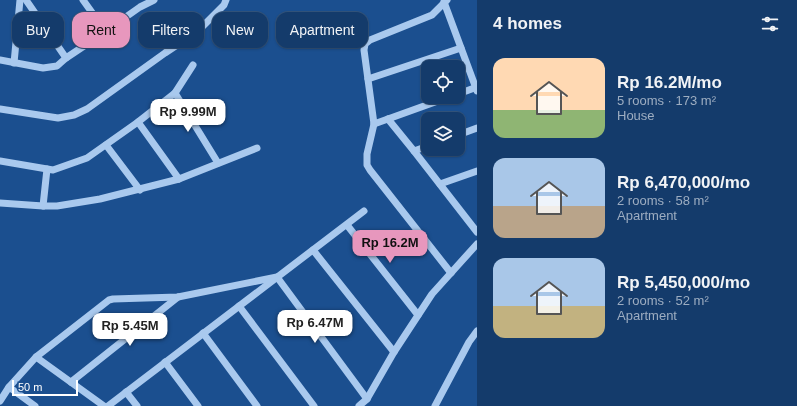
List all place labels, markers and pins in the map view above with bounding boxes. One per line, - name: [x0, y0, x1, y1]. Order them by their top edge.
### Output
- pin: Rp 9.99M: [147, 99, 229, 133]
- pin: Rp 16.2M: [349, 230, 431, 264]
- pin: Rp 6.47M: [274, 310, 356, 344]
- pin: Rp 5.45M: [89, 313, 171, 347]

